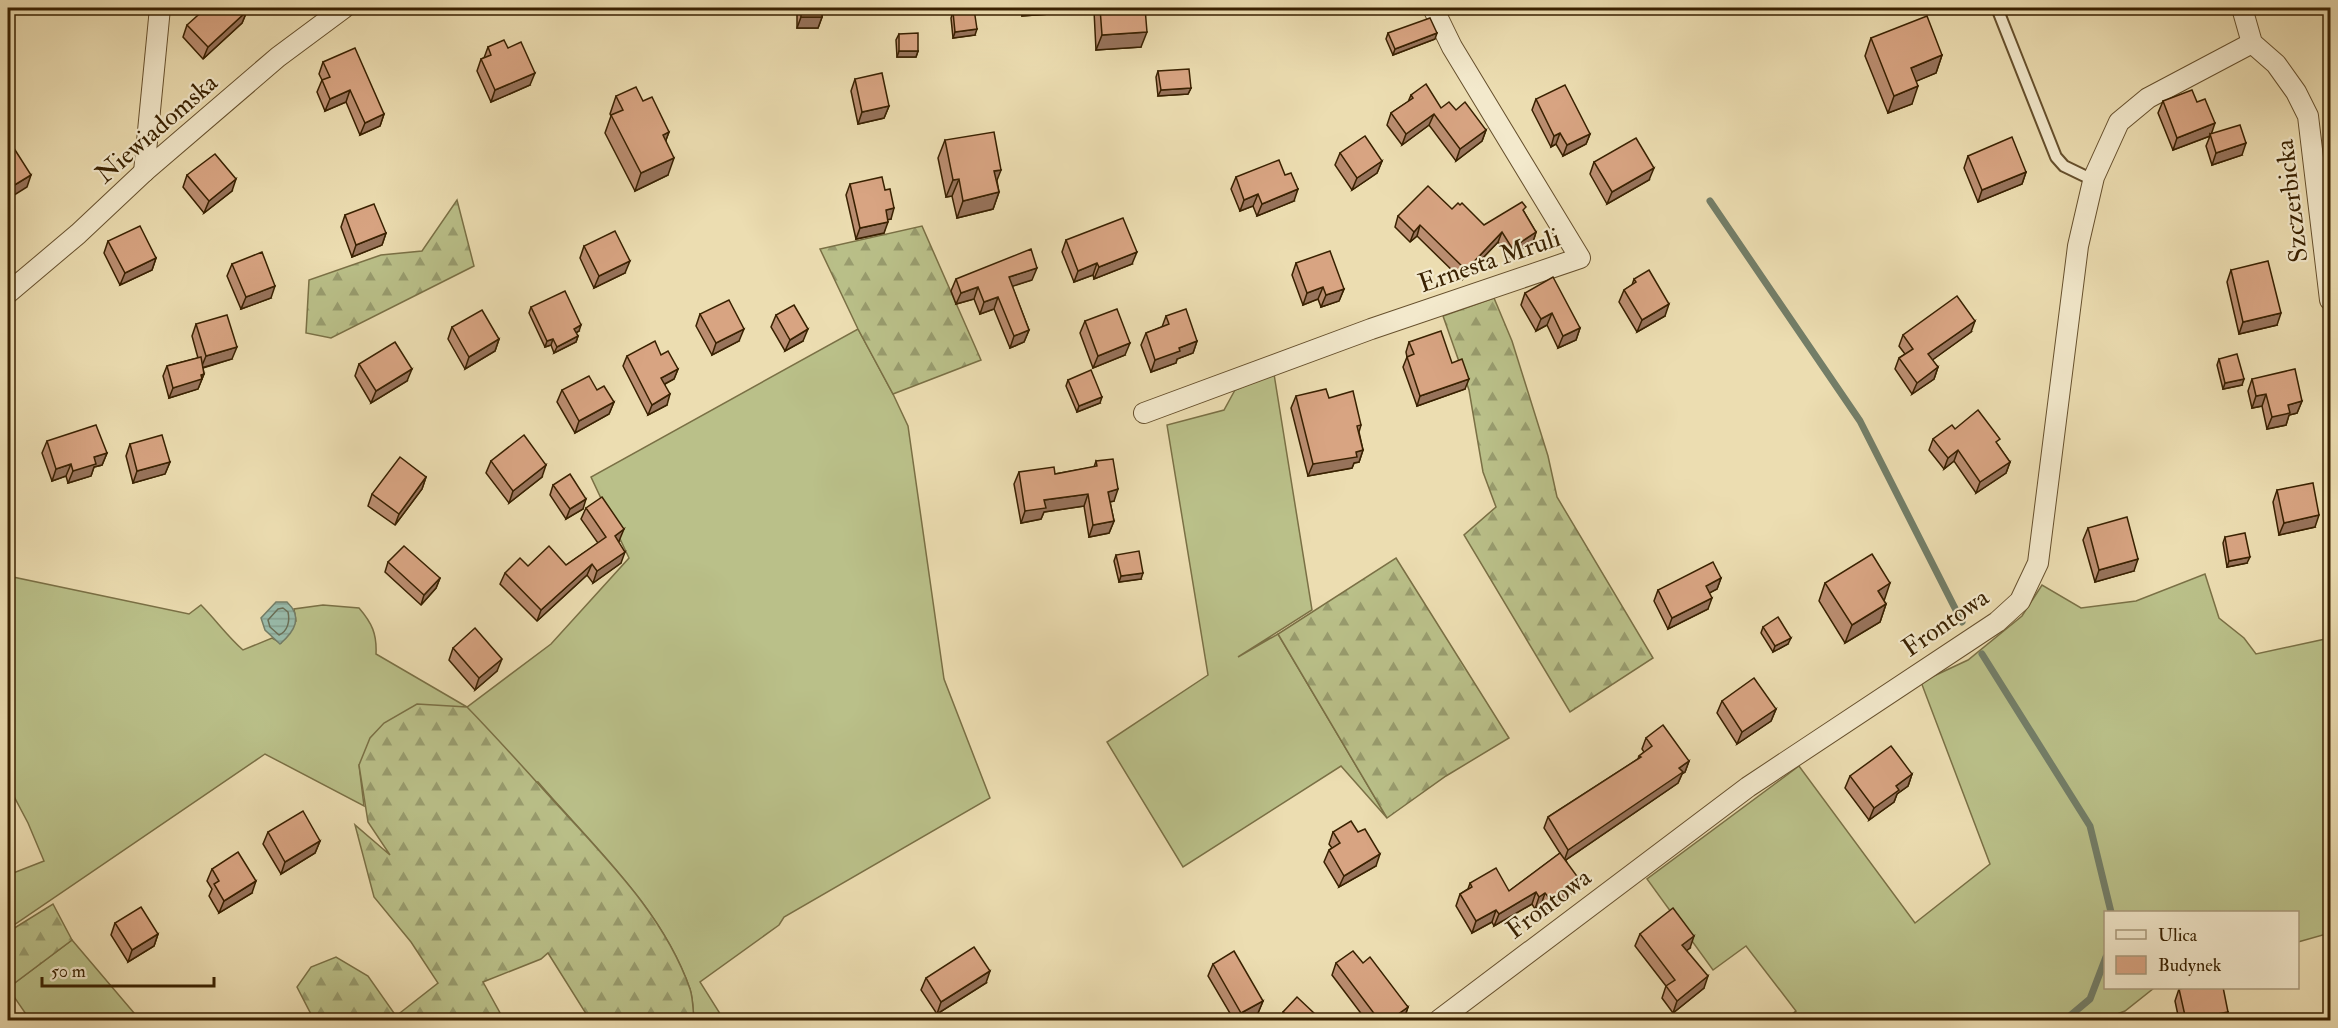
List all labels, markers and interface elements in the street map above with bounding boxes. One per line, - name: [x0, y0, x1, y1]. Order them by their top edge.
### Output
- street label: Niewiadomska: [89, 67, 225, 191]
- street label: Szczerbicka: [2269, 137, 2315, 264]
- street label: Ernesta Mruli: [1414, 222, 1565, 300]
- street label: Frontowa: [1896, 581, 1995, 664]
- street label: Frontowa: [1500, 861, 1598, 946]
- legend: [2104, 911, 2299, 989]
- text: Ulica: [2158, 924, 2198, 947]
- scale bar: [42, 950, 214, 988]
- text: Budynek: [2158, 954, 2222, 977]
- text: 50 m: [51, 960, 86, 983]

